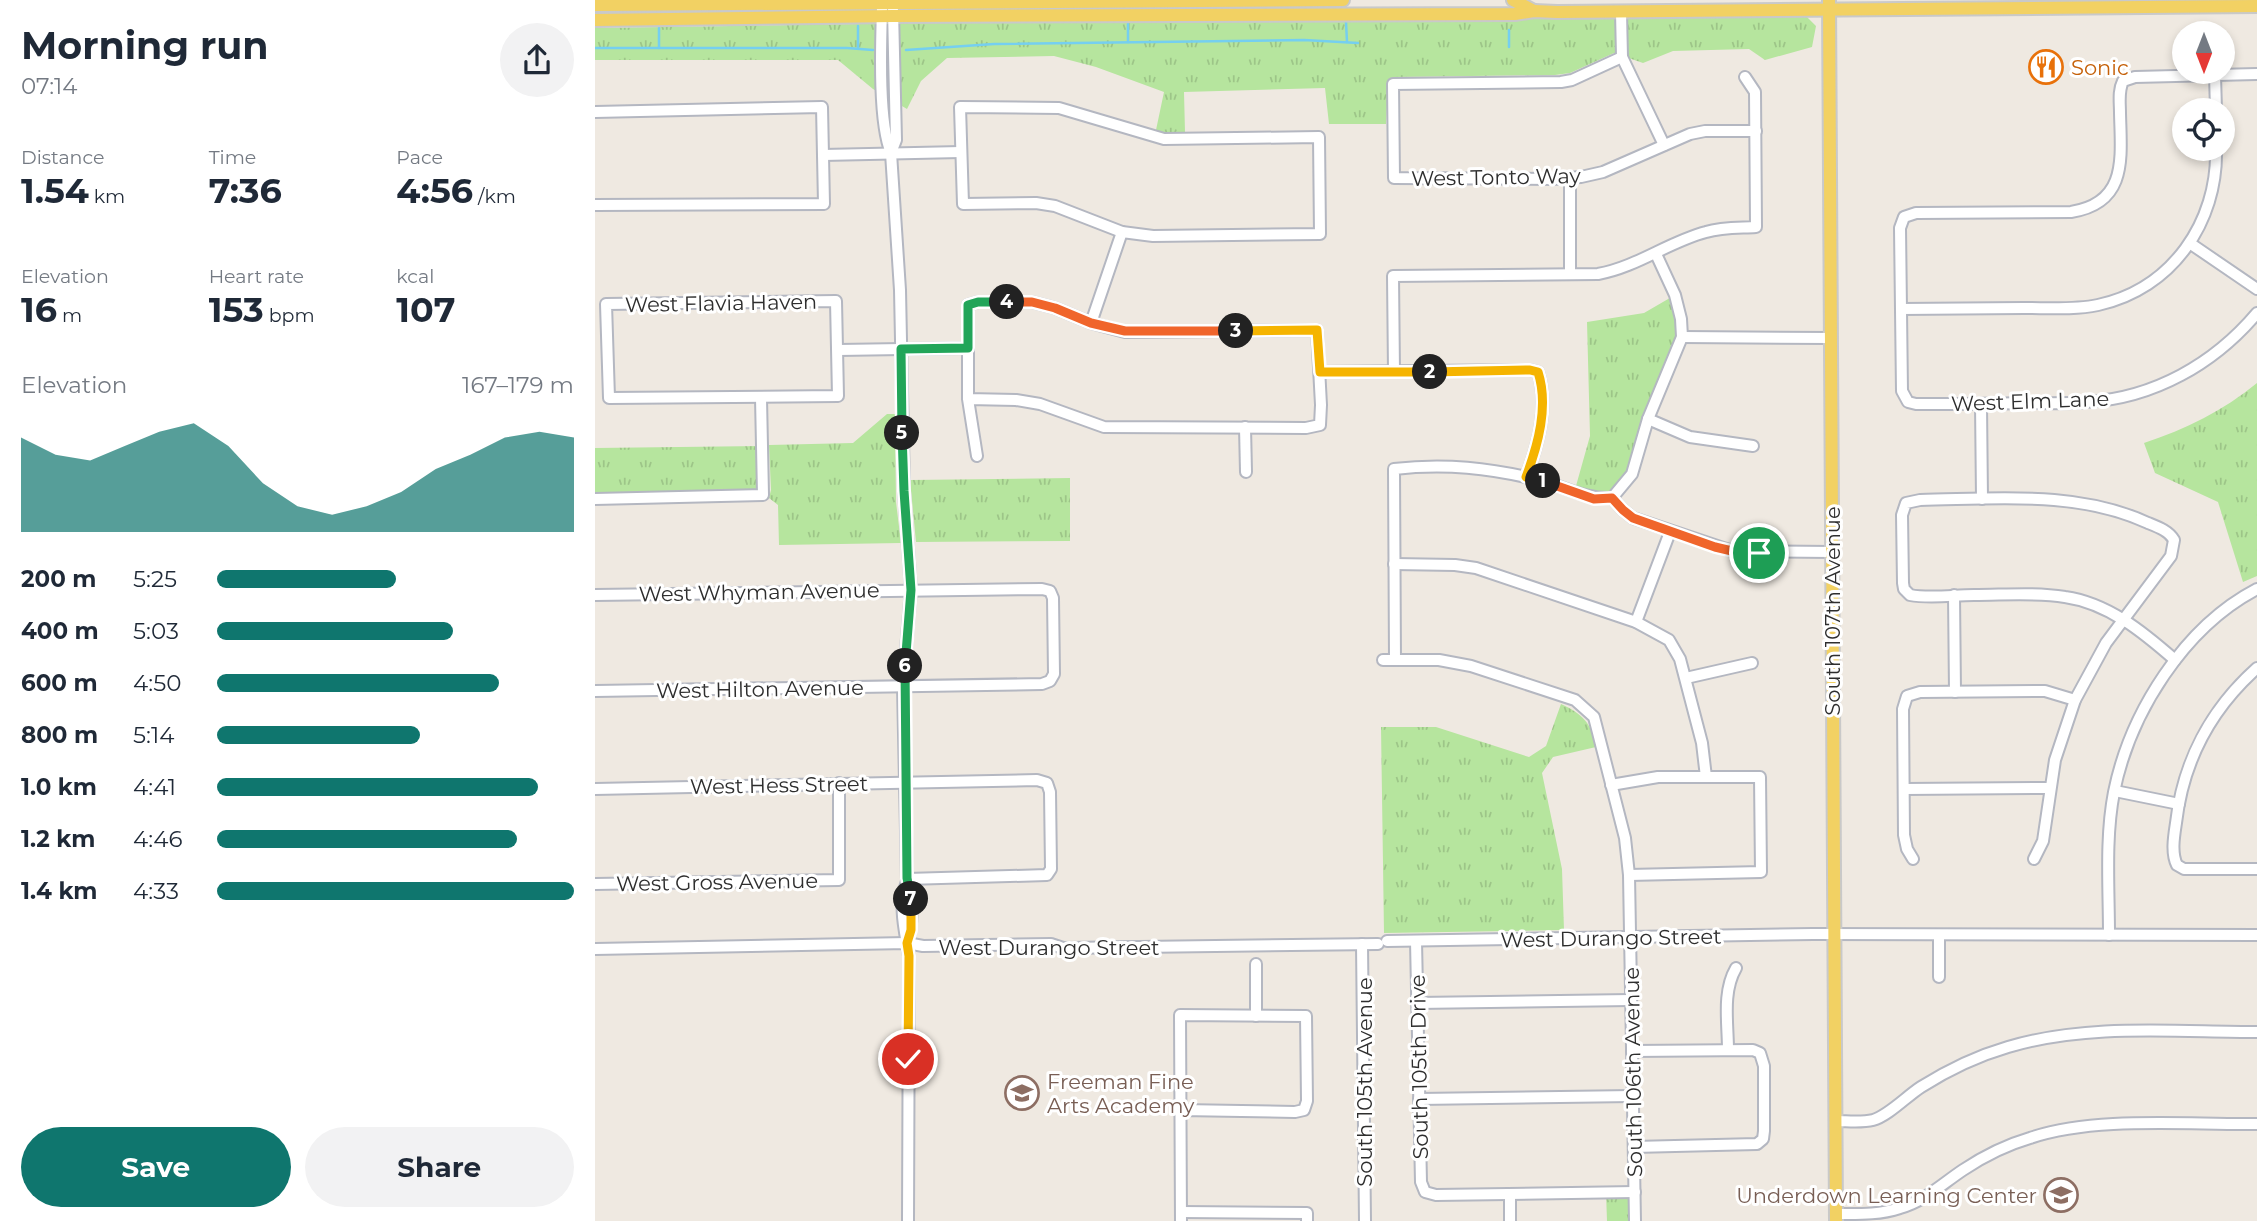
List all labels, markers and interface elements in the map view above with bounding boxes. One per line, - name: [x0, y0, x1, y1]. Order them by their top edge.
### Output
- north arrow: [2172, 21, 2235, 84]
- map controls: [2172, 21, 2235, 161]
- text: Morning run: [21, 22, 269, 69]
- button: share: [500, 23, 574, 97]
- restaurant icon: Sonic: [2027, 48, 2065, 86]
- place label: Sonic: [2071, 55, 2129, 80]
- text: 07:14: [21, 72, 78, 100]
- button: locate: [2172, 98, 2235, 161]
- text: Distance: [21, 146, 104, 169]
- text: Time: [209, 146, 256, 169]
- text: Pace: [396, 146, 443, 169]
- street label: West Tonto Way: [1411, 163, 1582, 191]
- text: 1.54: [21, 169, 89, 212]
- text: 7:36: [209, 169, 282, 212]
- text: 4:56: [396, 169, 473, 212]
- text: km: [89, 185, 125, 208]
- text: /km: [473, 185, 516, 208]
- text: Elevation: [21, 265, 109, 288]
- text: Heart rate: [209, 265, 304, 288]
- text: kcal: [396, 265, 434, 288]
- pin: 4: [989, 284, 1025, 320]
- text: 16: [21, 288, 57, 331]
- text: 153: [209, 288, 264, 331]
- text: 107: [396, 288, 455, 331]
- street label: West Flavia Haven: [625, 289, 817, 317]
- text: 4: [1000, 290, 1013, 313]
- text: m: [57, 304, 82, 327]
- text: bpm: [264, 304, 315, 327]
- pin: 3: [1219, 314, 1253, 348]
- text: 3: [1230, 319, 1241, 342]
- pin: 2: [1413, 354, 1447, 390]
- text: 2: [1424, 360, 1435, 383]
- text: Elevation: [21, 371, 127, 399]
- text: 167–179 m: [462, 371, 574, 399]
- street label: West Elm Lane: [1950, 386, 2110, 416]
- pin: 5: [885, 416, 919, 450]
- text: 5: [896, 421, 907, 444]
- pin: 1: [1525, 463, 1560, 498]
- text: 1: [1539, 469, 1546, 492]
- street label: South 107th Avenue: [1820, 506, 1845, 716]
- pin: [1729, 523, 1789, 583]
- icon: arrive: [1740, 534, 1778, 572]
- text: 200 m: [21, 565, 96, 593]
- text: 5:25: [133, 565, 177, 593]
- street label: West Whyman Avenue: [638, 577, 880, 607]
- text: 400 m: [21, 617, 99, 645]
- text: 5:03: [133, 617, 179, 645]
- pin: 6: [887, 648, 923, 684]
- text: 6: [898, 654, 911, 677]
- text: 600 m: [21, 669, 98, 697]
- text: 4:50: [133, 669, 181, 697]
- street label: West Hilton Avenue: [656, 675, 864, 703]
- text: 800 m: [21, 721, 98, 749]
- text: 5:14: [133, 721, 174, 749]
- street label: West Hess Street: [690, 771, 868, 799]
- text: 1.0 km: [21, 773, 97, 801]
- text: 4:41: [133, 773, 176, 801]
- text: 1.2 km: [21, 825, 95, 853]
- text: 4:46: [133, 825, 182, 853]
- street label: West Gross Avenue: [616, 868, 818, 896]
- text: 1.4 km: [21, 877, 98, 905]
- text: 4:33: [133, 877, 179, 905]
- pin: 7: [893, 881, 929, 916]
- text: 7: [905, 887, 916, 910]
- street label: West Durango Street: [1500, 924, 1722, 952]
- street label: West Durango Street: [938, 935, 1160, 960]
- street label: South 106th Avenue: [1619, 967, 1647, 1177]
- street label: South 105th Drive: [1405, 974, 1433, 1160]
- street label: South 105th Avenue: [1352, 977, 1377, 1187]
- pin: [878, 1029, 938, 1089]
- icon: check: [889, 1040, 927, 1078]
- place label: Freeman Fine Arts Academy: [1047, 1069, 1195, 1118]
- school or university icon: Freeman Fine Arts Academy: [1003, 1074, 1041, 1112]
- button: Save: [21, 1127, 291, 1207]
- button: Share: [305, 1127, 574, 1207]
- school or university icon: Underdown Learning Center: [2042, 1176, 2080, 1214]
- place label: Underdown Learning Center: [1736, 1183, 2037, 1208]

